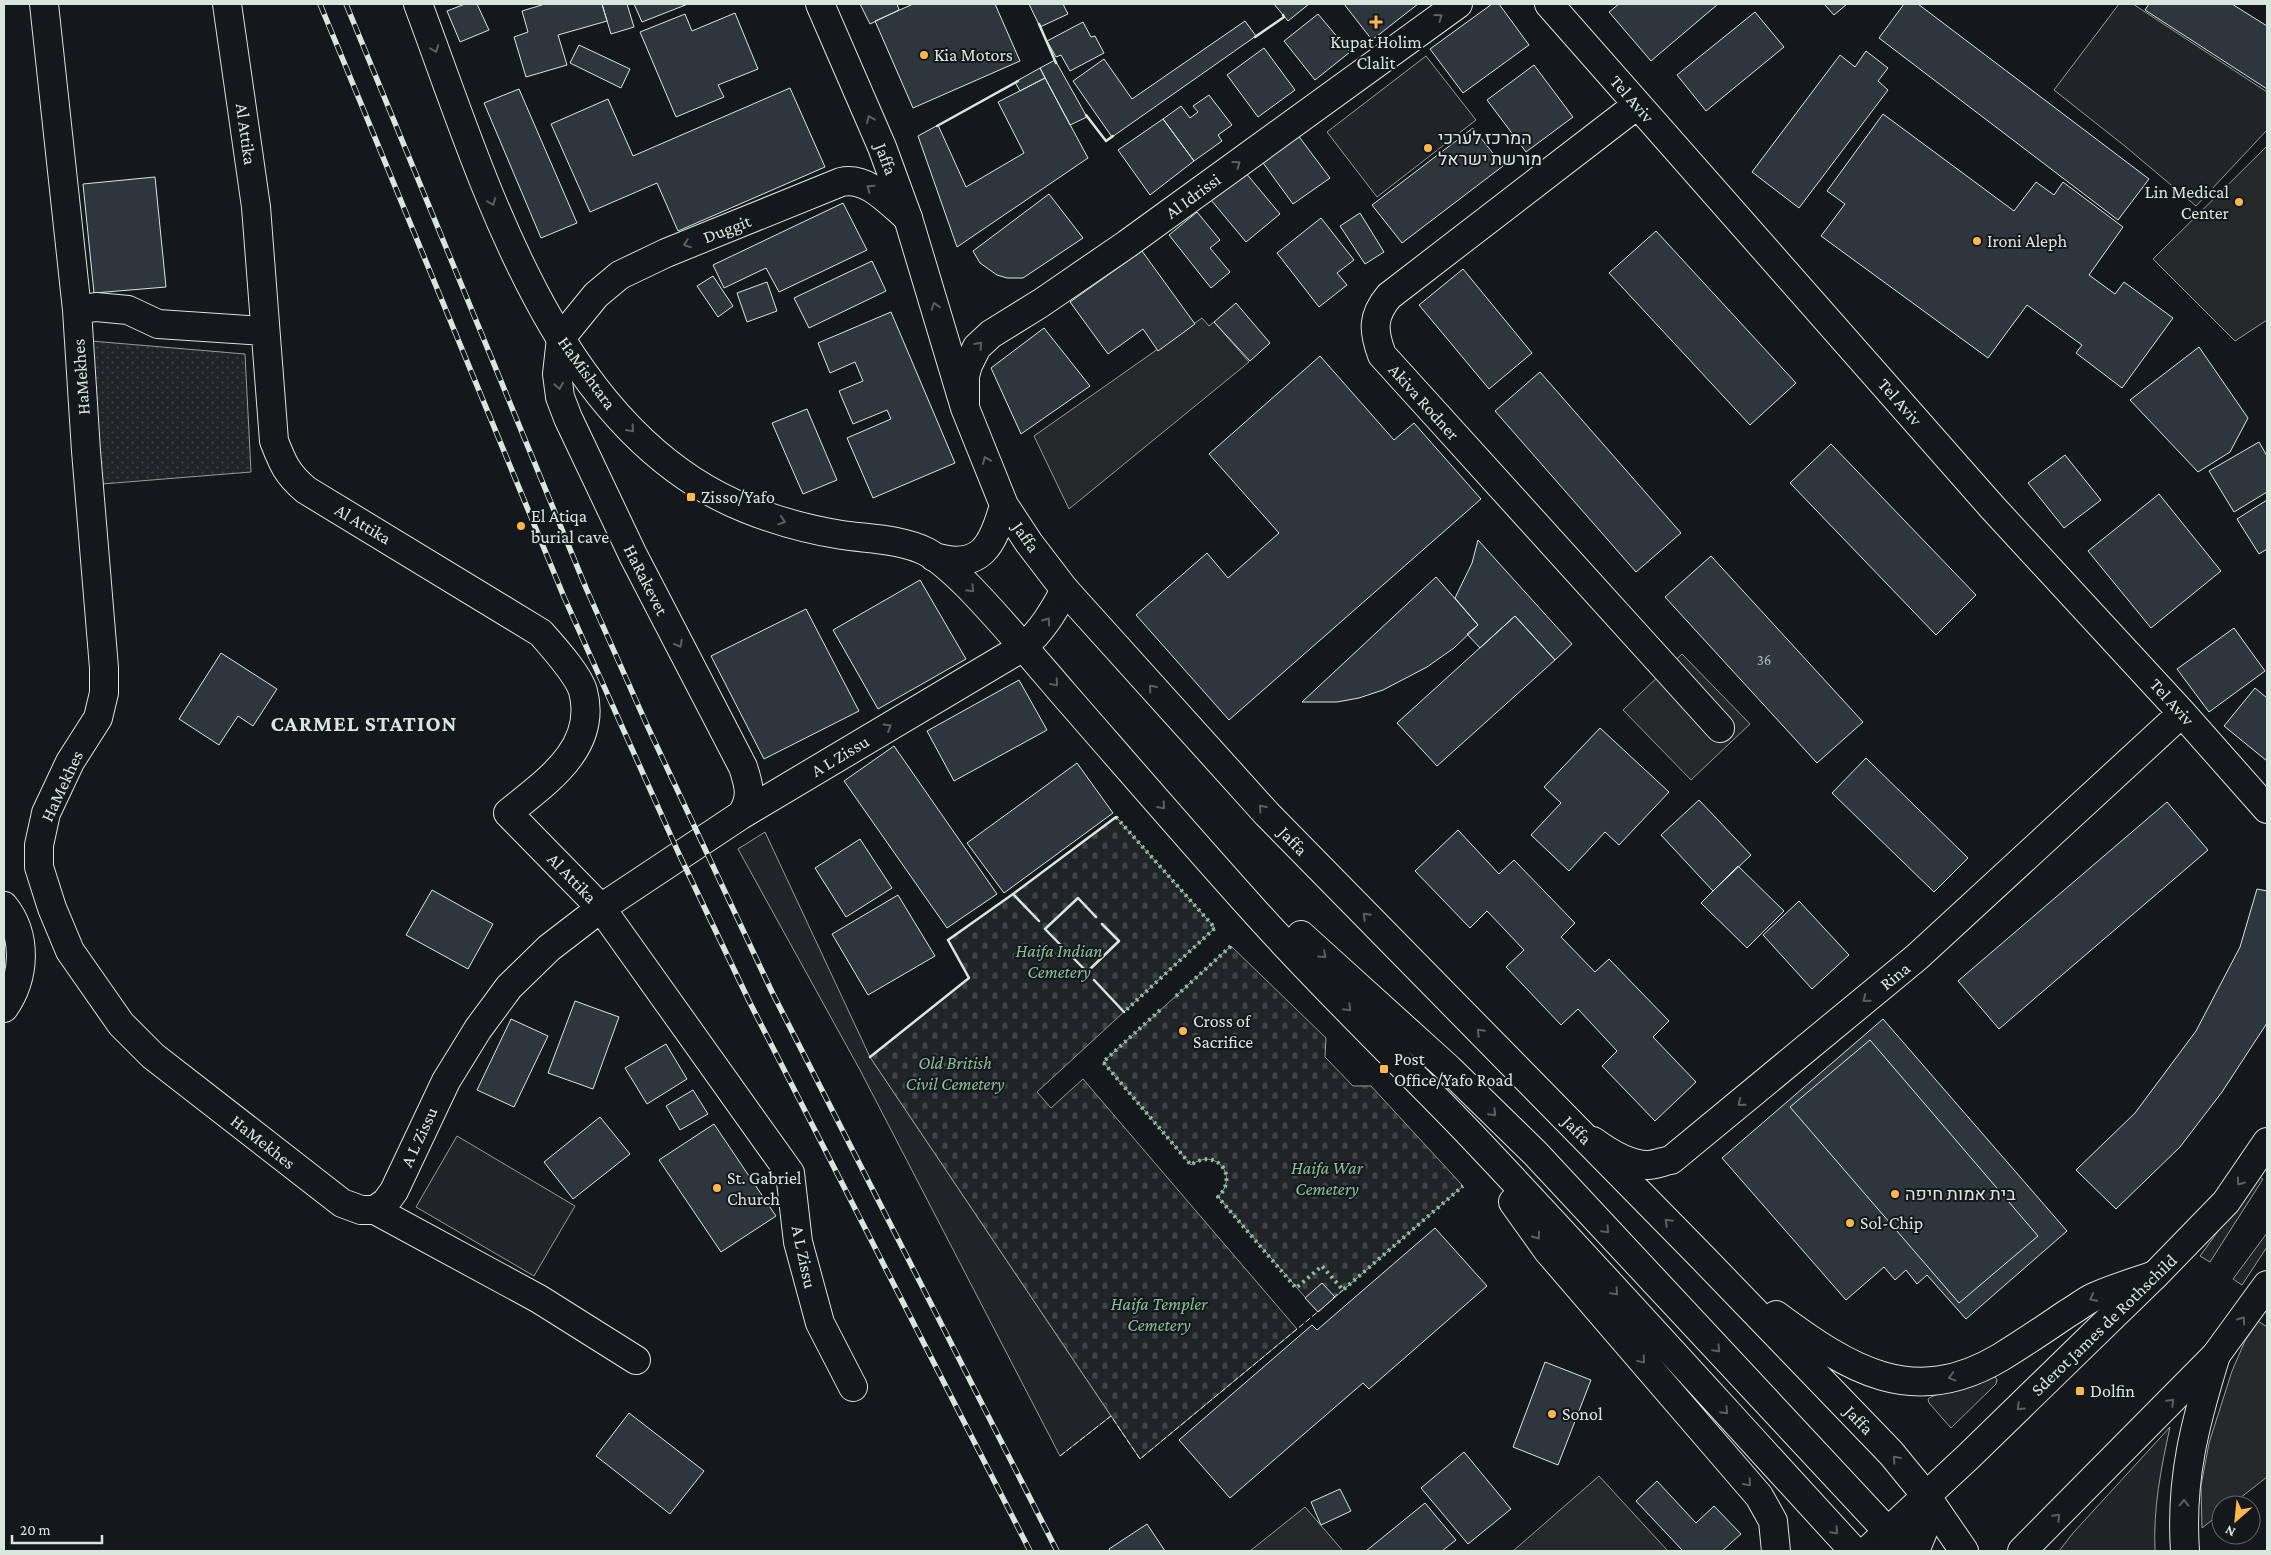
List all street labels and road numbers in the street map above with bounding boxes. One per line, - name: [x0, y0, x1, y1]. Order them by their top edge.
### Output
- street label: Tel Aviv: [1606, 71, 1658, 127]
- street label: Al Attika: [232, 102, 260, 166]
- street label: Jaffa: [870, 138, 901, 178]
- street label: Al Idrissi: [1162, 169, 1225, 223]
- street label: Duggit: [700, 210, 755, 247]
- street label: HaMishtara: [554, 333, 620, 413]
- street label: HaMekhes: [68, 338, 94, 416]
- street label: Akiva Rodner: [1385, 360, 1464, 445]
- street label: Tel Aviv: [1874, 374, 1926, 430]
- street label: Al Attika: [331, 499, 395, 549]
- street label: Jaffa: [1007, 516, 1044, 556]
- street label: HaRakevet: [620, 541, 673, 620]
- street label: Tel Aviv: [2146, 674, 2199, 730]
- street label: A L Zissu: [808, 731, 873, 781]
- street label: HaMekhes: [37, 747, 87, 825]
- street label: Jaffa: [1273, 821, 1312, 860]
- street label: Al Attika: [543, 849, 601, 907]
- street label: Rina: [1876, 958, 1914, 994]
- street label: A L Zissu: [396, 1103, 442, 1170]
- street label: Jaffa: [1557, 1110, 1596, 1149]
- street label: HaMekhes: [227, 1111, 299, 1173]
- street label: A L Zissu: [788, 1224, 820, 1291]
- street label: Sderot James de Rothschild: [2027, 1250, 2181, 1400]
- street label: Jaffa: [1839, 1400, 1878, 1439]

